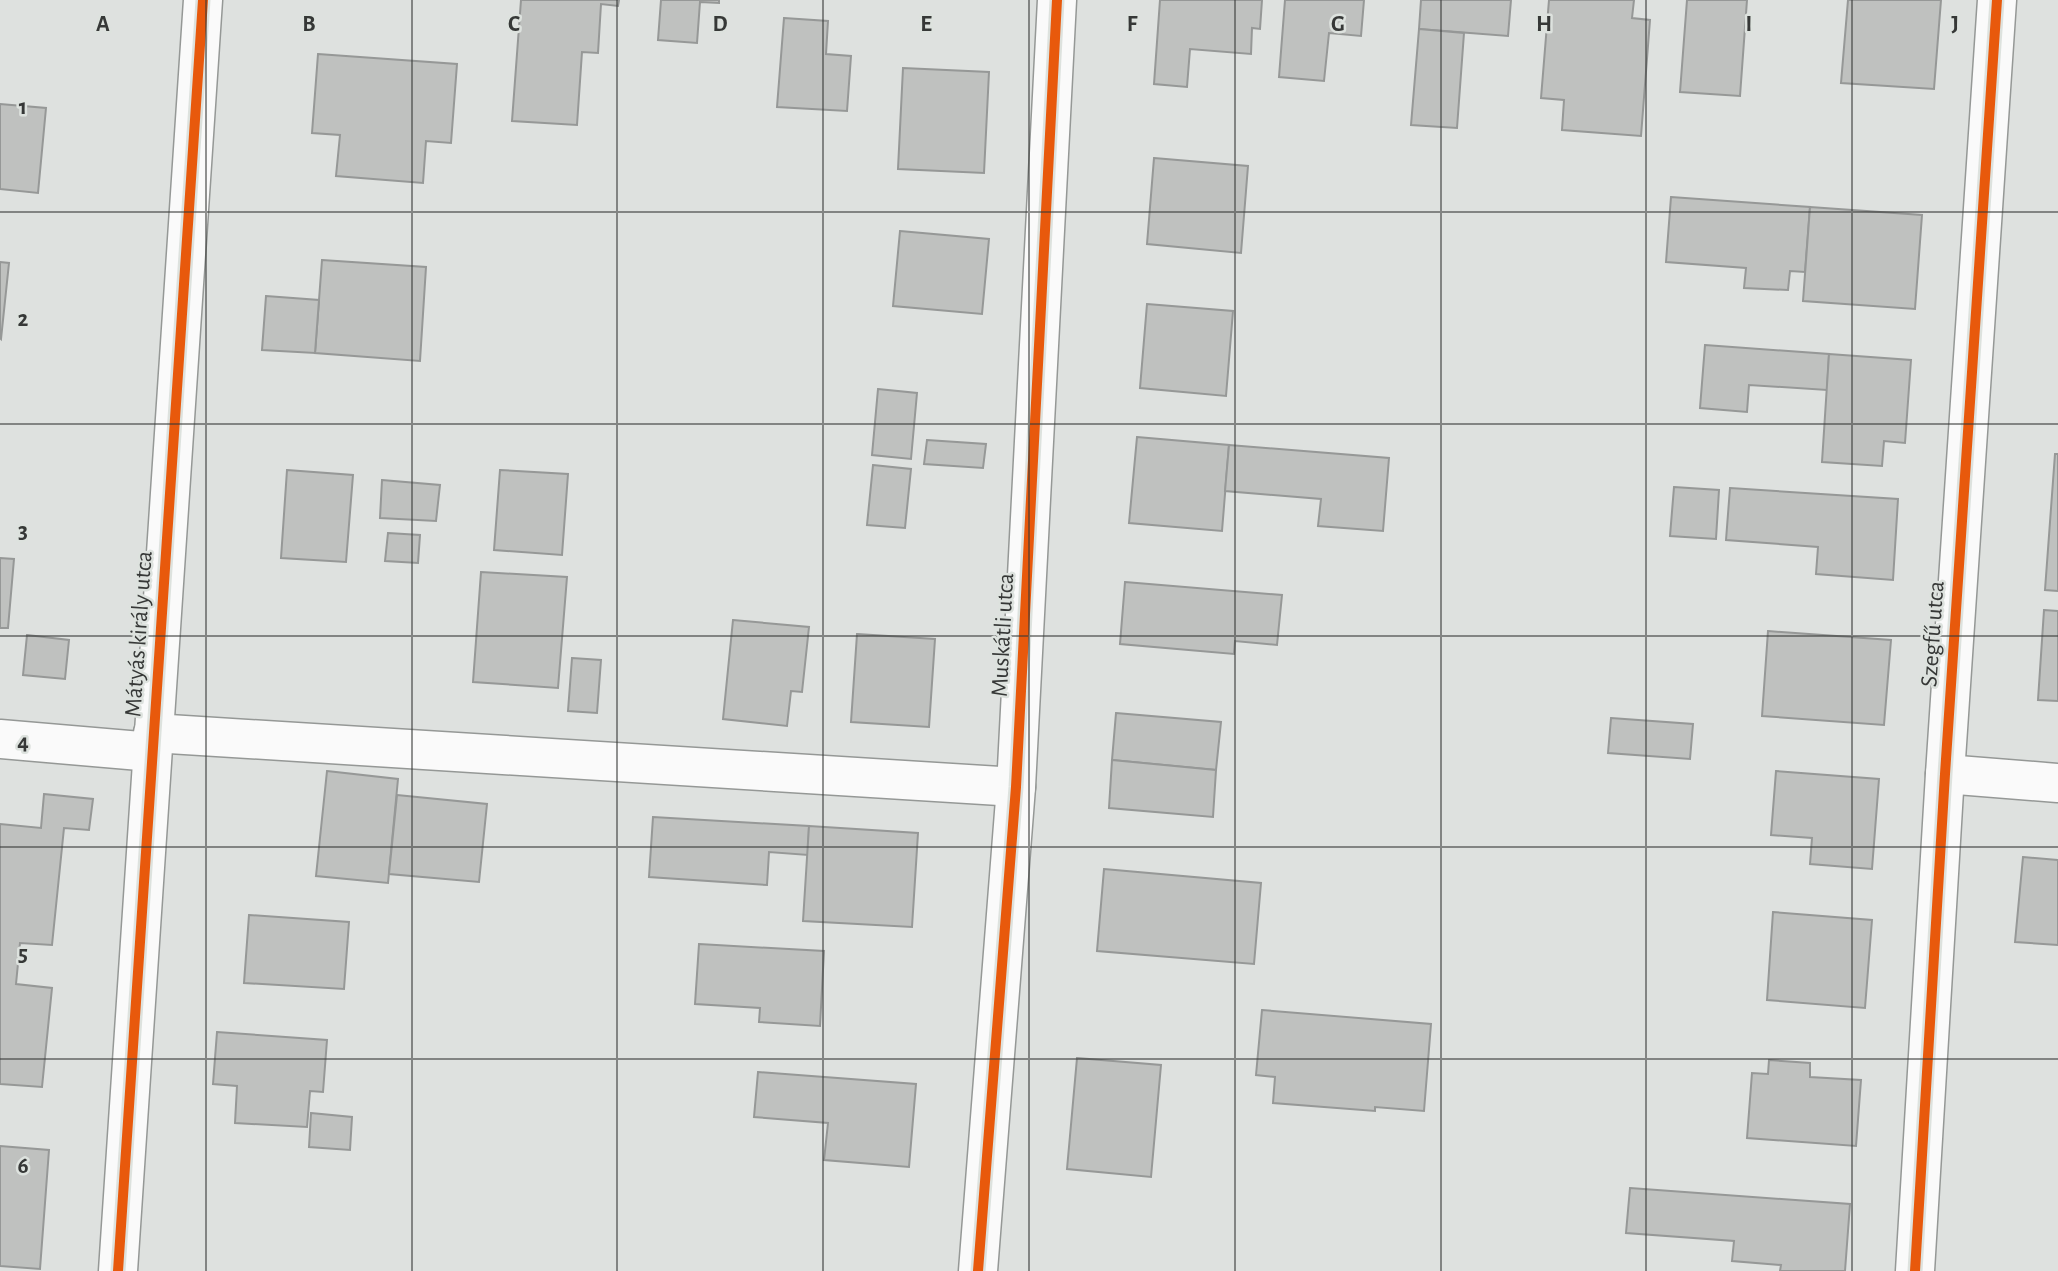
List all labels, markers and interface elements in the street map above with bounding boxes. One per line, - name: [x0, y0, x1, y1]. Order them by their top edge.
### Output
- text: A: [96, 13, 110, 36]
- text: B: [302, 13, 316, 36]
- text: C: [508, 13, 520, 36]
- text: D: [712, 13, 728, 36]
- text: E: [920, 13, 932, 36]
- text: F: [1127, 13, 1138, 36]
- text: G: [1331, 13, 1345, 36]
- text: H: [1536, 13, 1552, 36]
- text: I: [1746, 13, 1752, 36]
- text: J: [1951, 13, 1959, 36]
- text: 1: [19, 96, 27, 119]
- text: 2: [18, 308, 29, 331]
- text: 3: [18, 520, 28, 543]
- street label: Mátyás király utca: [121, 550, 157, 718]
- street label: Muskátli utca: [988, 572, 1018, 698]
- street label: Szegfű utca: [1917, 580, 1949, 688]
- text: 4: [17, 731, 29, 754]
- text: 5: [18, 943, 28, 966]
- text: 6: [17, 1155, 29, 1178]

